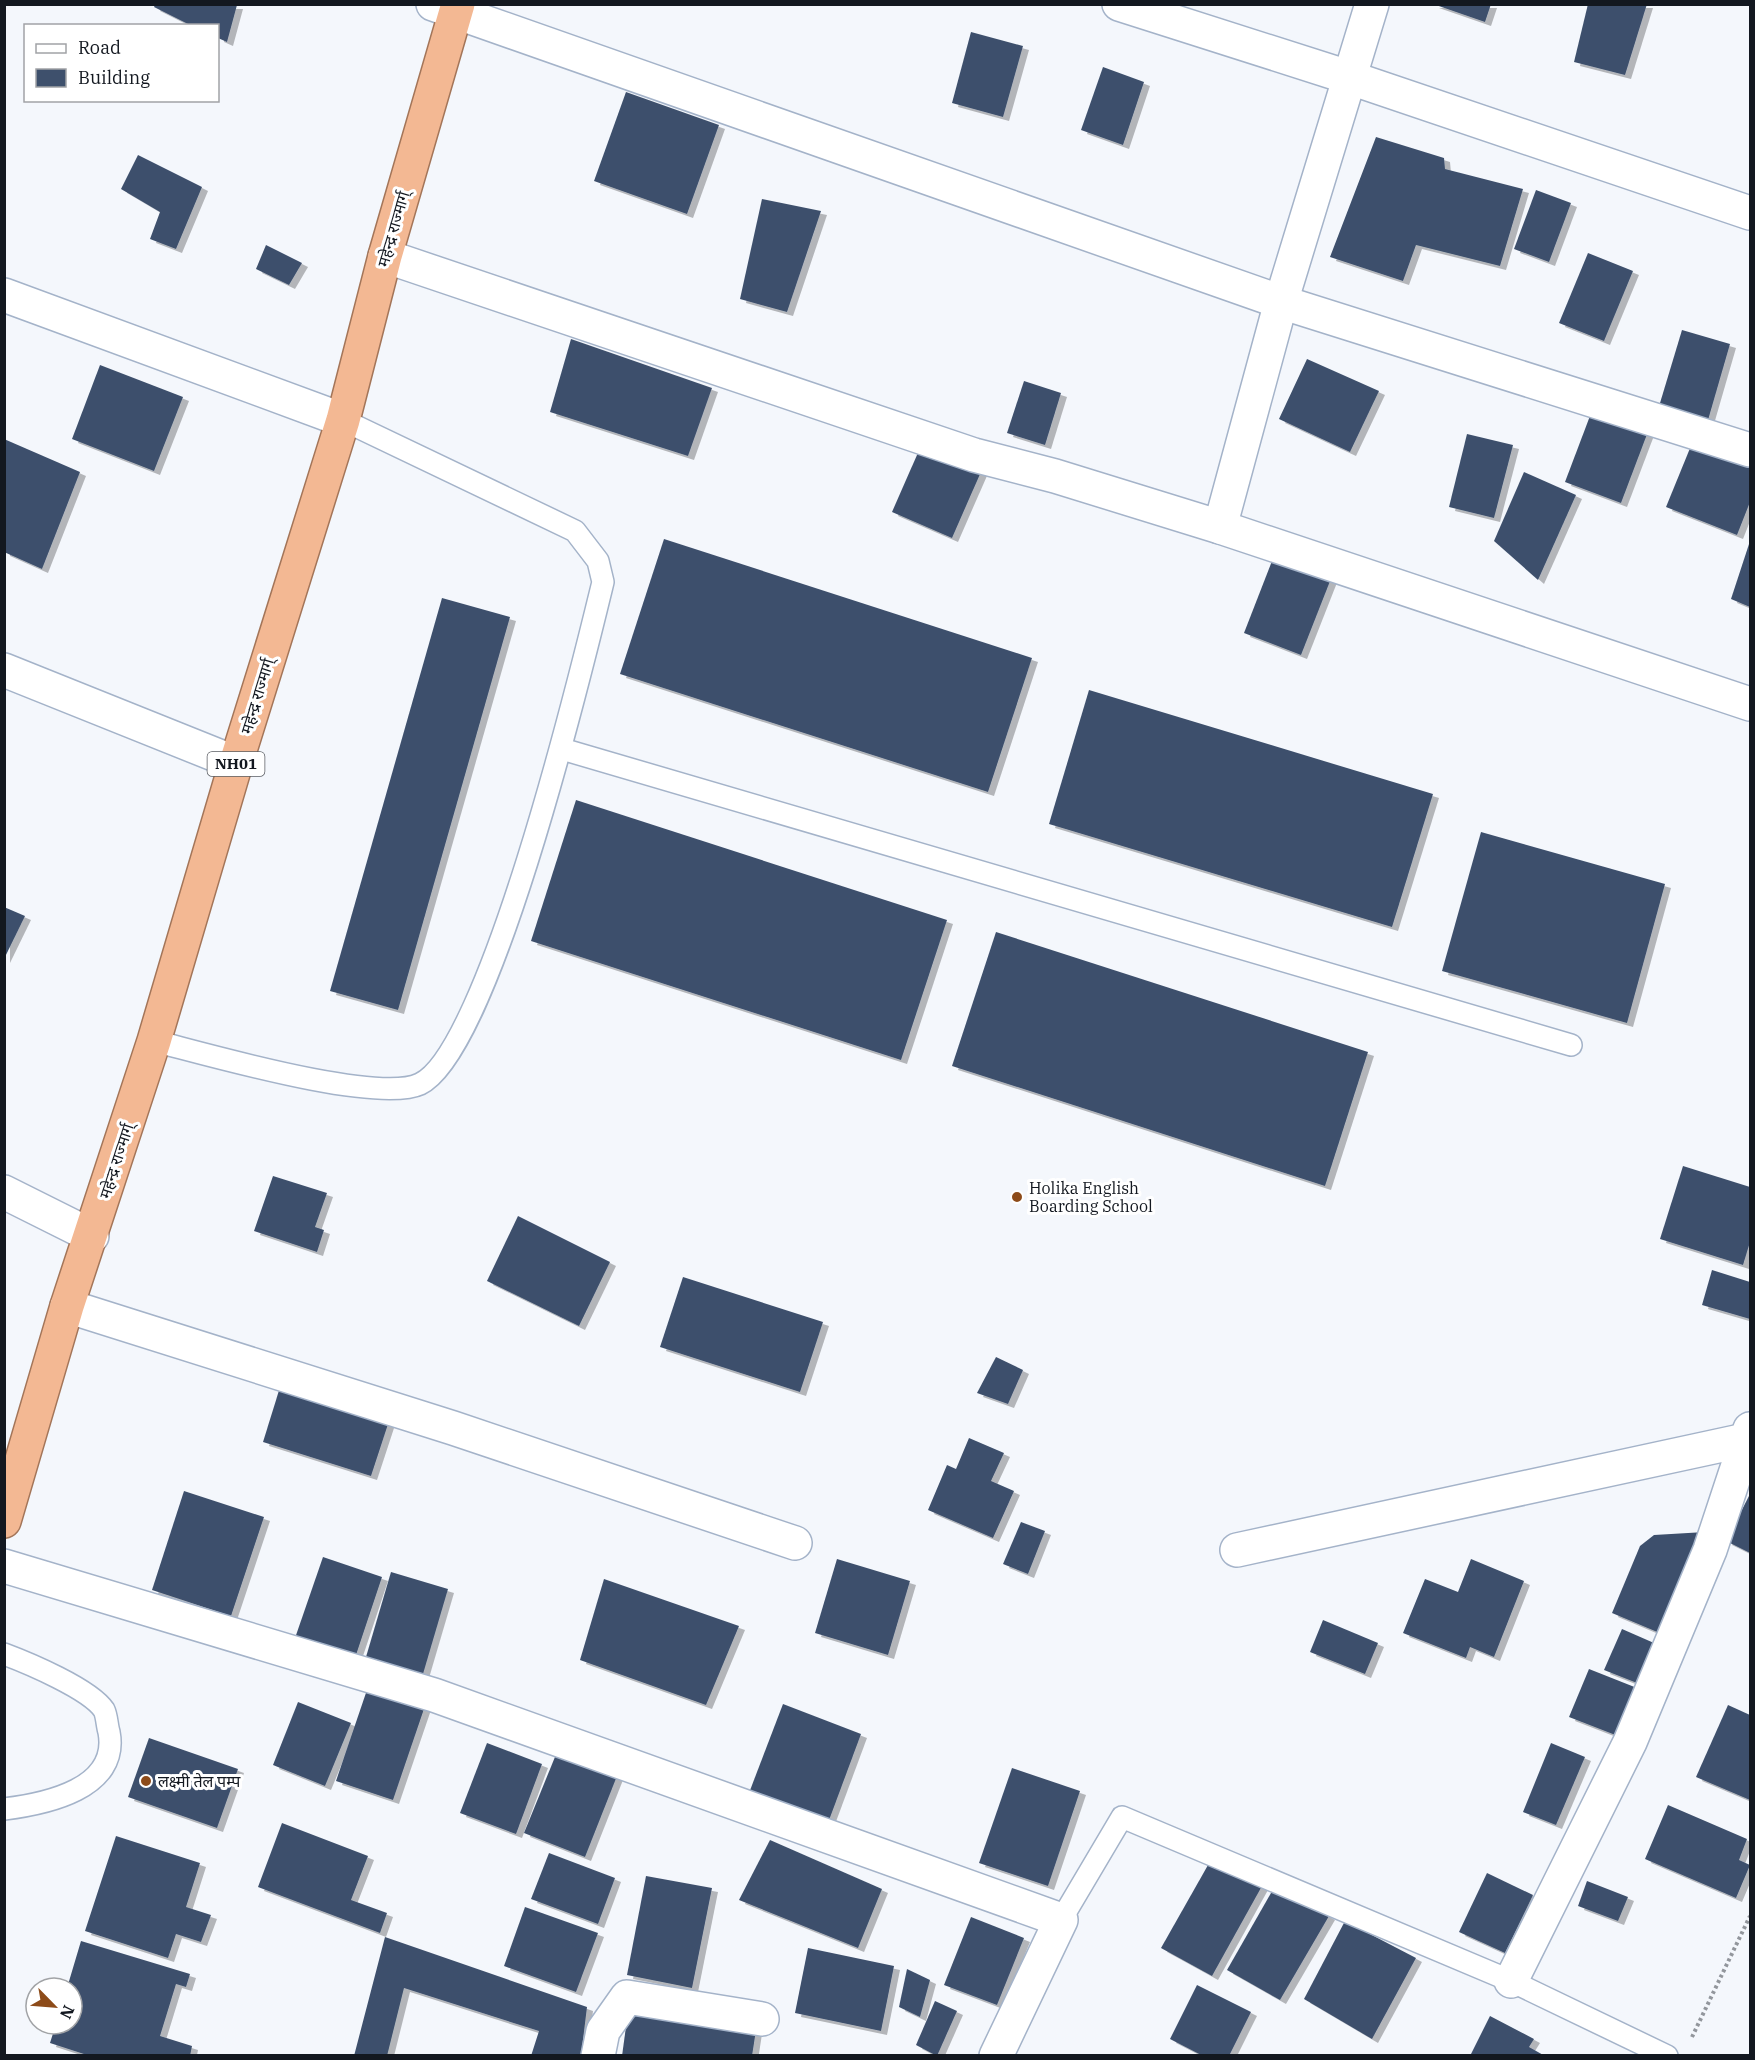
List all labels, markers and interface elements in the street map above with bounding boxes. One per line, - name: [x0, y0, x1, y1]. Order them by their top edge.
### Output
- legend: [24, 24, 219, 102]
- text: Road: [78, 36, 121, 59]
- text: Building: [78, 66, 150, 89]
- street label: महेन्द्र राज्मार्ग्: [373, 186, 415, 269]
- street label: महेन्द्र राज्मार्ग्: [236, 653, 280, 736]
- road number: NH01: [208, 752, 264, 776]
- street label: महेन्द्र राज्मार्ग्: [94, 1118, 139, 1201]
- place label: Holika English Boarding School: [1029, 1178, 1153, 1216]
- marker: Holika English Boarding School: [1010, 1190, 1024, 1204]
- place label: लक्ष्मी तेल पम्प: [158, 1771, 241, 1791]
- marker: लक्ष्मी तेल पम्प: [139, 1774, 153, 1788]
- north arrow: [24, 1976, 84, 2036]
- text: N: [56, 2002, 79, 2022]

